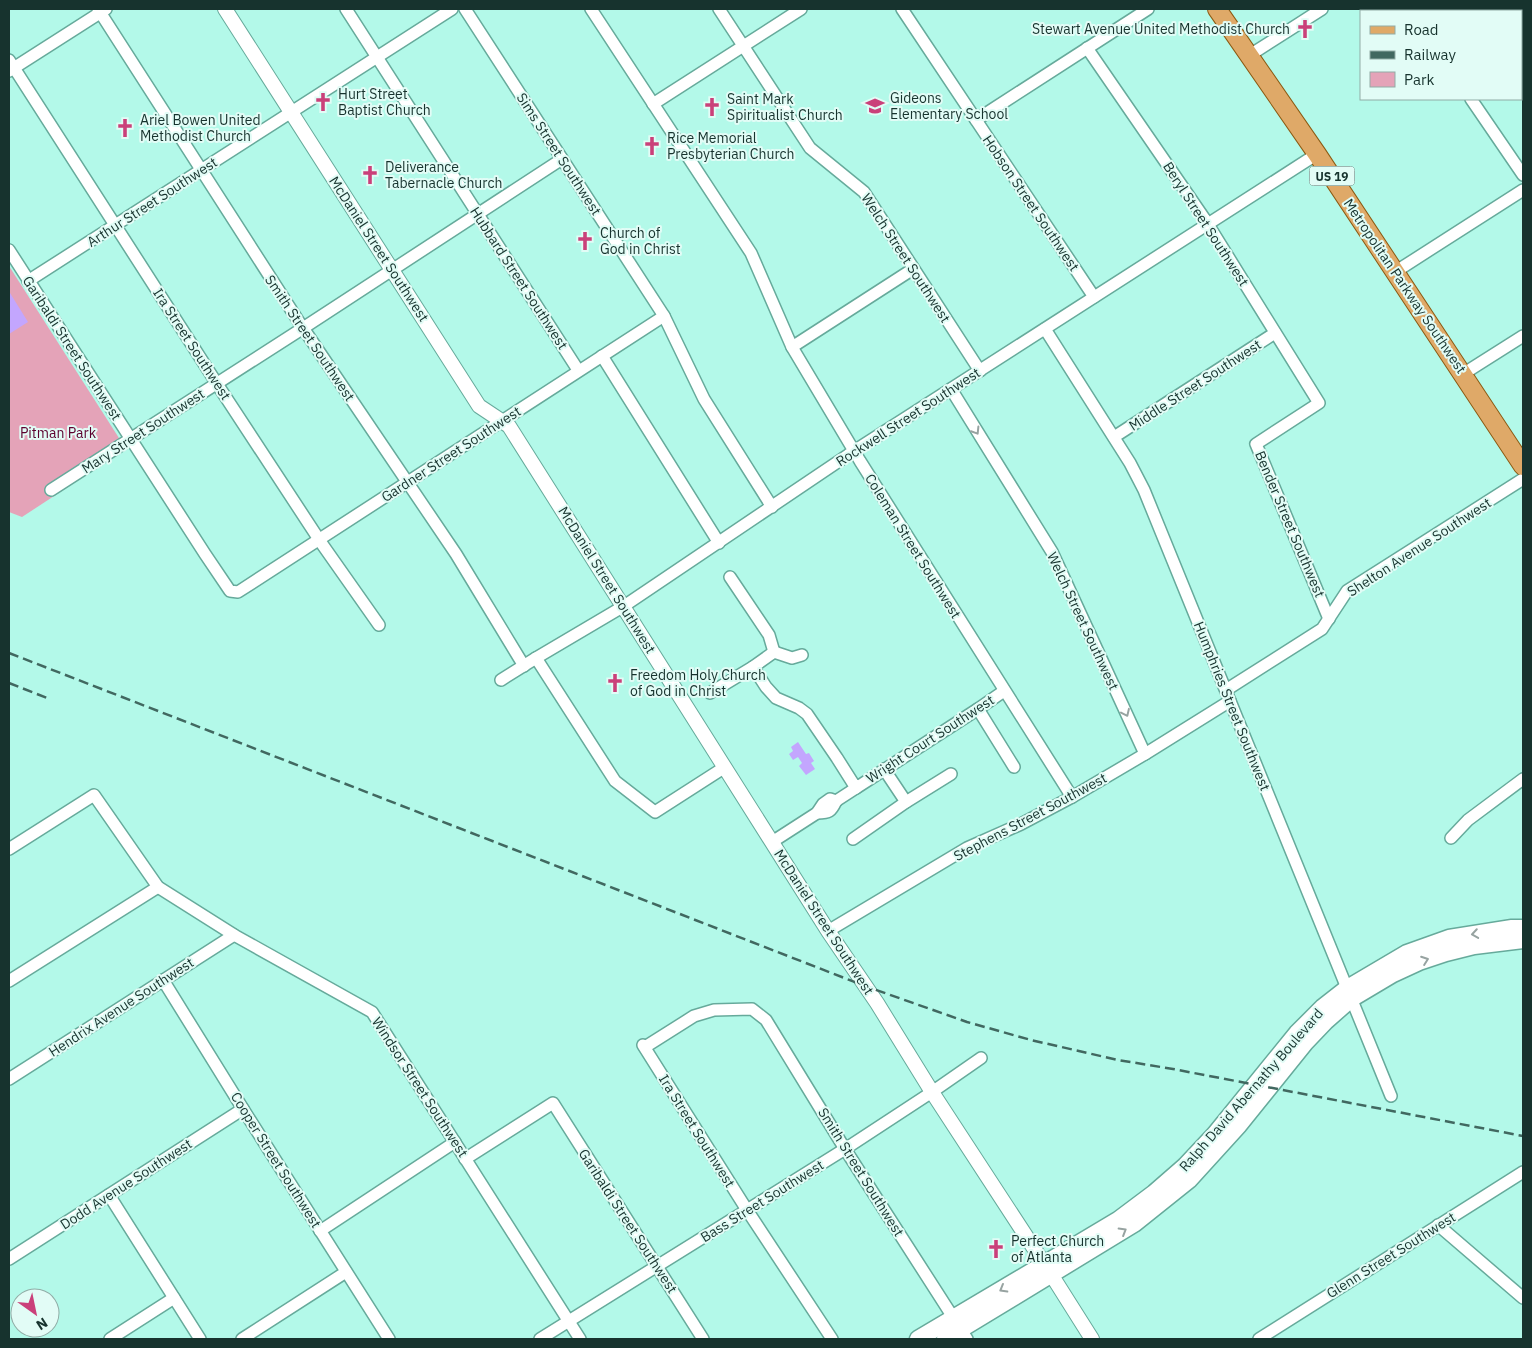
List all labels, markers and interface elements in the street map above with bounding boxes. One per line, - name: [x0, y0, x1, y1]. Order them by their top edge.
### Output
- legend: [1360, 10, 1522, 100]
- church icon: Stewart Avenue United Methodist Church: [1294, 18, 1316, 40]
- place label: Stewart Avenue United Methodist Church: [1032, 20, 1290, 38]
- text: Road: [1404, 20, 1439, 39]
- text: Railway: [1404, 45, 1457, 64]
- text: Park: [1404, 70, 1434, 89]
- place label: Hurt Street Baptist Church: [338, 85, 431, 119]
- street label: Sims Street Southwest: [513, 89, 605, 219]
- place label: Gideons Elementary School: [890, 89, 1008, 123]
- place label: Saint Mark Spiritualist Church: [727, 90, 843, 124]
- church icon: Hurt Street Baptist Church: [312, 91, 334, 113]
- school or university icon: Gideons Elementary School: [864, 95, 886, 117]
- church icon: Saint Mark Spiritualist Church: [701, 96, 723, 118]
- place label: Ariel Bowen United Methodist Church: [140, 111, 261, 145]
- church icon: Ariel Bowen United Methodist Church: [114, 117, 136, 139]
- place label: Rice Memorial Presbyterian Church: [667, 129, 795, 163]
- street label: Hobson Street Southwest: [979, 132, 1083, 275]
- church icon: Rice Memorial Presbyterian Church: [641, 135, 663, 157]
- street label: Arthur Street Southwest: [83, 153, 221, 251]
- place label: Deliverance Tabernacle Church: [385, 158, 502, 192]
- street label: Beryl Street Southwest: [1159, 158, 1253, 290]
- church icon: Deliverance Tabernacle Church: [359, 164, 381, 186]
- road number: US 19: [1310, 167, 1354, 186]
- street label: McDaniel Street Southwest: [325, 173, 433, 325]
- street label: Welch Street Southwest: [857, 190, 955, 326]
- street label: Metropolitan Parkway Southwest: [1340, 195, 1470, 377]
- street label: Hubbard Street Southwest: [466, 203, 572, 353]
- place label: Church of God in Christ: [600, 224, 681, 258]
- church icon: Church of God in Christ: [574, 230, 596, 252]
- street label: Smith Street Southwest: [261, 271, 359, 405]
- street label: Garibaldi Street Southwest: [19, 272, 126, 424]
- street label: Ira Street Southwest: [149, 285, 235, 403]
- street label: Middle Street Southwest: [1125, 335, 1265, 435]
- street label: Rockwell Street Southwest: [832, 363, 984, 470]
- street label: Mary Street Southwest: [78, 385, 208, 477]
- street label: Gardner Street Southwest: [378, 402, 524, 506]
- park label: Pitman Park: [20, 424, 97, 442]
- one-way arrow: [970, 425, 980, 434]
- street label: Bender Street Southwest: [1251, 448, 1329, 600]
- street label: Coleman Street Southwest: [861, 470, 965, 622]
- street label: Shelton Avenue Southwest: [1344, 494, 1495, 600]
- street label: McDaniel Street Southwest: [554, 503, 660, 657]
- street label: Welch Street Southwest: [1043, 549, 1123, 693]
- street label: Humphries Street Southwest: [1190, 619, 1274, 793]
- place label: Freedom Holy Church of God in Christ: [630, 666, 766, 700]
- church icon: Freedom Holy Church of God in Christ: [604, 672, 626, 694]
- street label: Wright Court Southwest: [863, 691, 998, 787]
- one-way arrow: [1120, 708, 1131, 717]
- street label: Stephens Street Southwest: [950, 769, 1110, 865]
- street label: McDaniel Street Southwest: [770, 846, 878, 998]
- one-way arrow: [1471, 928, 1479, 938]
- street label: Hendrix Avenue Southwest: [45, 953, 197, 1061]
- one-way arrow: [1420, 956, 1428, 966]
- street label: Ralph David Abernathy Boulevard: [1175, 1005, 1327, 1175]
- street label: Windsor Street Southwest: [368, 1014, 472, 1161]
- street label: Ira Street Southwest: [655, 1071, 739, 1191]
- street label: Cooper Street Southwest: [227, 1089, 325, 1231]
- street label: Smith Street Southwest: [814, 1104, 908, 1240]
- street label: Dodd Avenue Southwest: [57, 1135, 195, 1233]
- street label: Garibaldi Street Southwest: [575, 1145, 682, 1297]
- street label: Bass Street Southwest: [697, 1156, 827, 1246]
- street label: Glenn Street Southwest: [1323, 1208, 1459, 1302]
- one-way arrow: [1117, 1228, 1126, 1237]
- place label: Perfect Church of Atlanta: [1011, 1232, 1104, 1266]
- church icon: Perfect Church of Atlanta: [985, 1238, 1007, 1260]
- one-way arrow: [999, 1283, 1008, 1293]
- north arrow: [10, 1288, 60, 1338]
- text: N: [33, 1314, 51, 1334]

